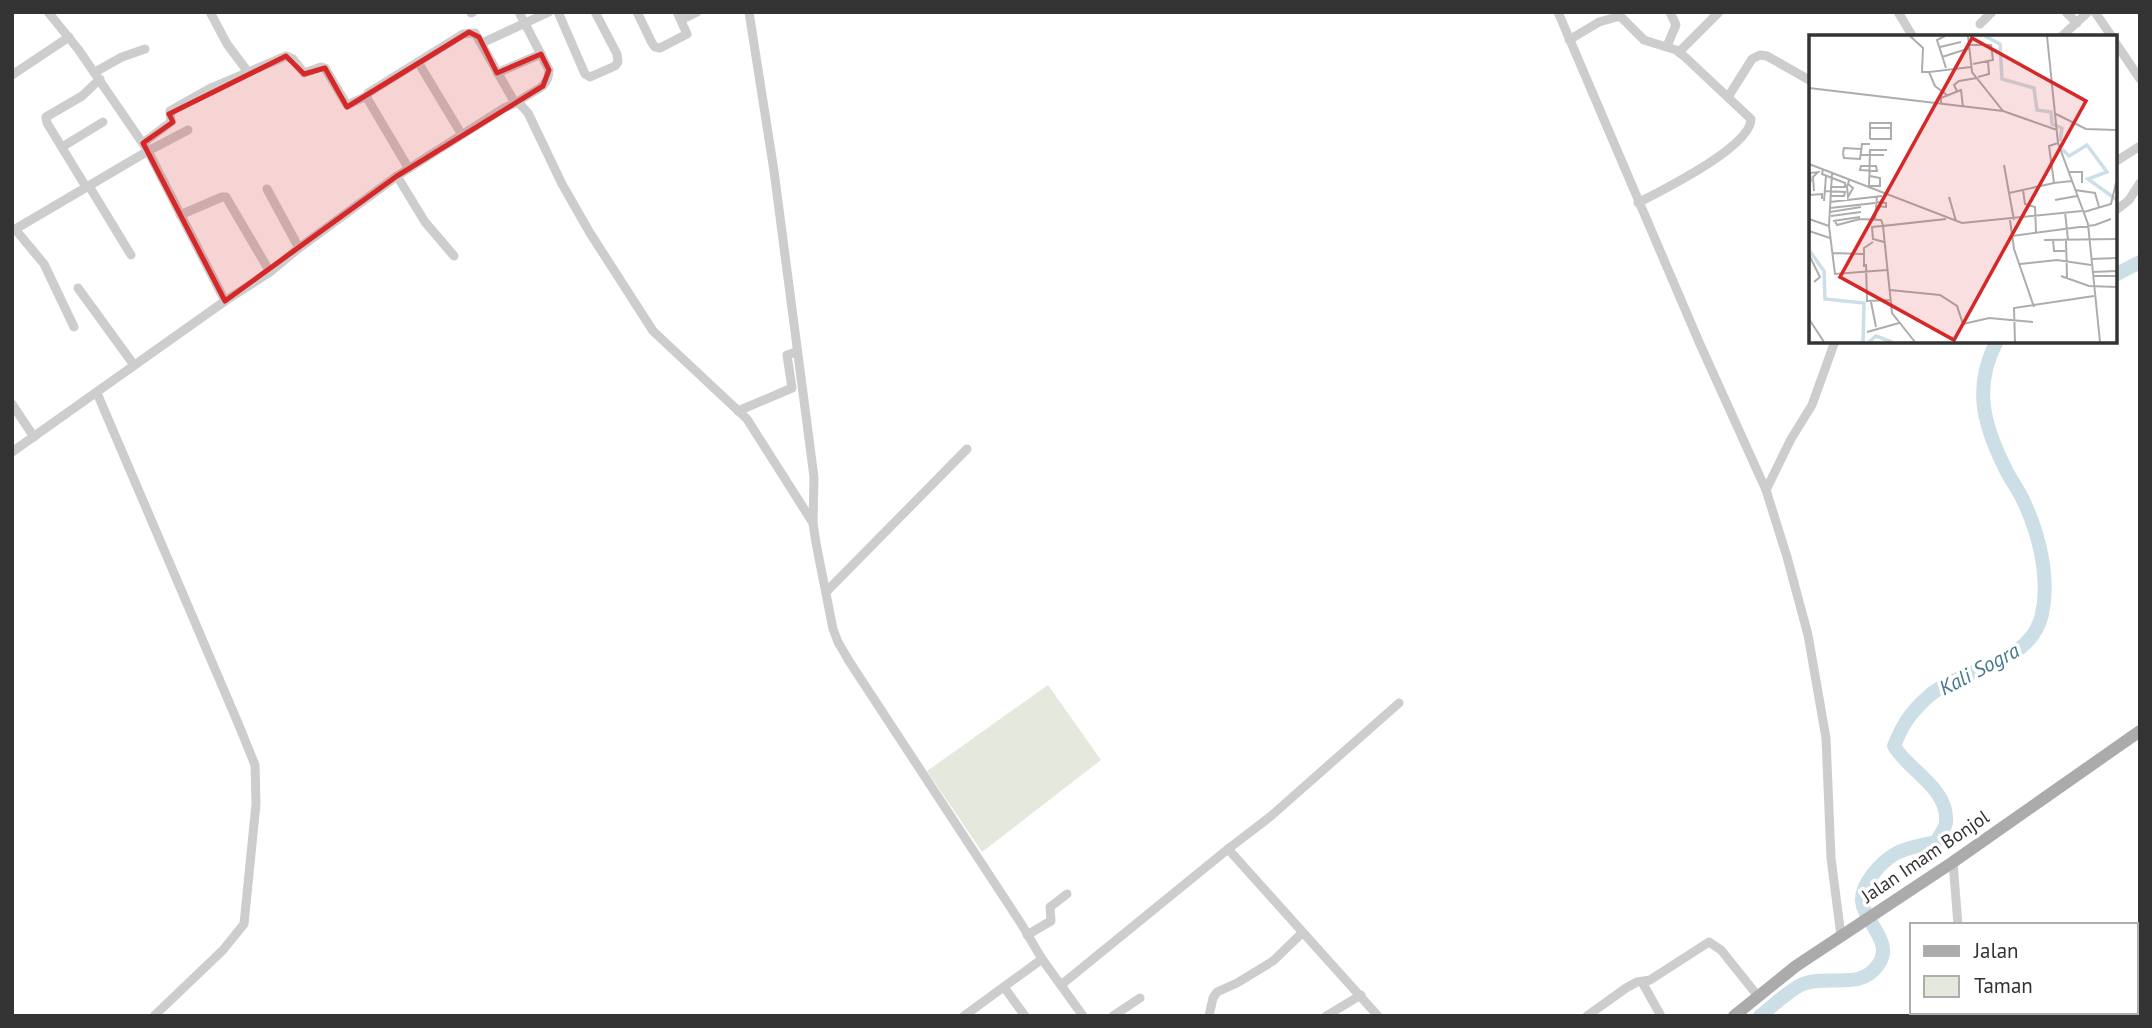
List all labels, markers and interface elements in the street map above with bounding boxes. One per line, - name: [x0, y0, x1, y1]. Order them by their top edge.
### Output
- inset map: [1809, 35, 2117, 343]
- water label: Kali Sogra: [1934, 636, 2025, 701]
- street label: Jalan Imam Bonjol: [1856, 804, 1994, 908]
- legend: [1910, 923, 2138, 1014]
- text: Jalan: [1973, 937, 2019, 964]
- text: Taman: [1974, 972, 2033, 999]

